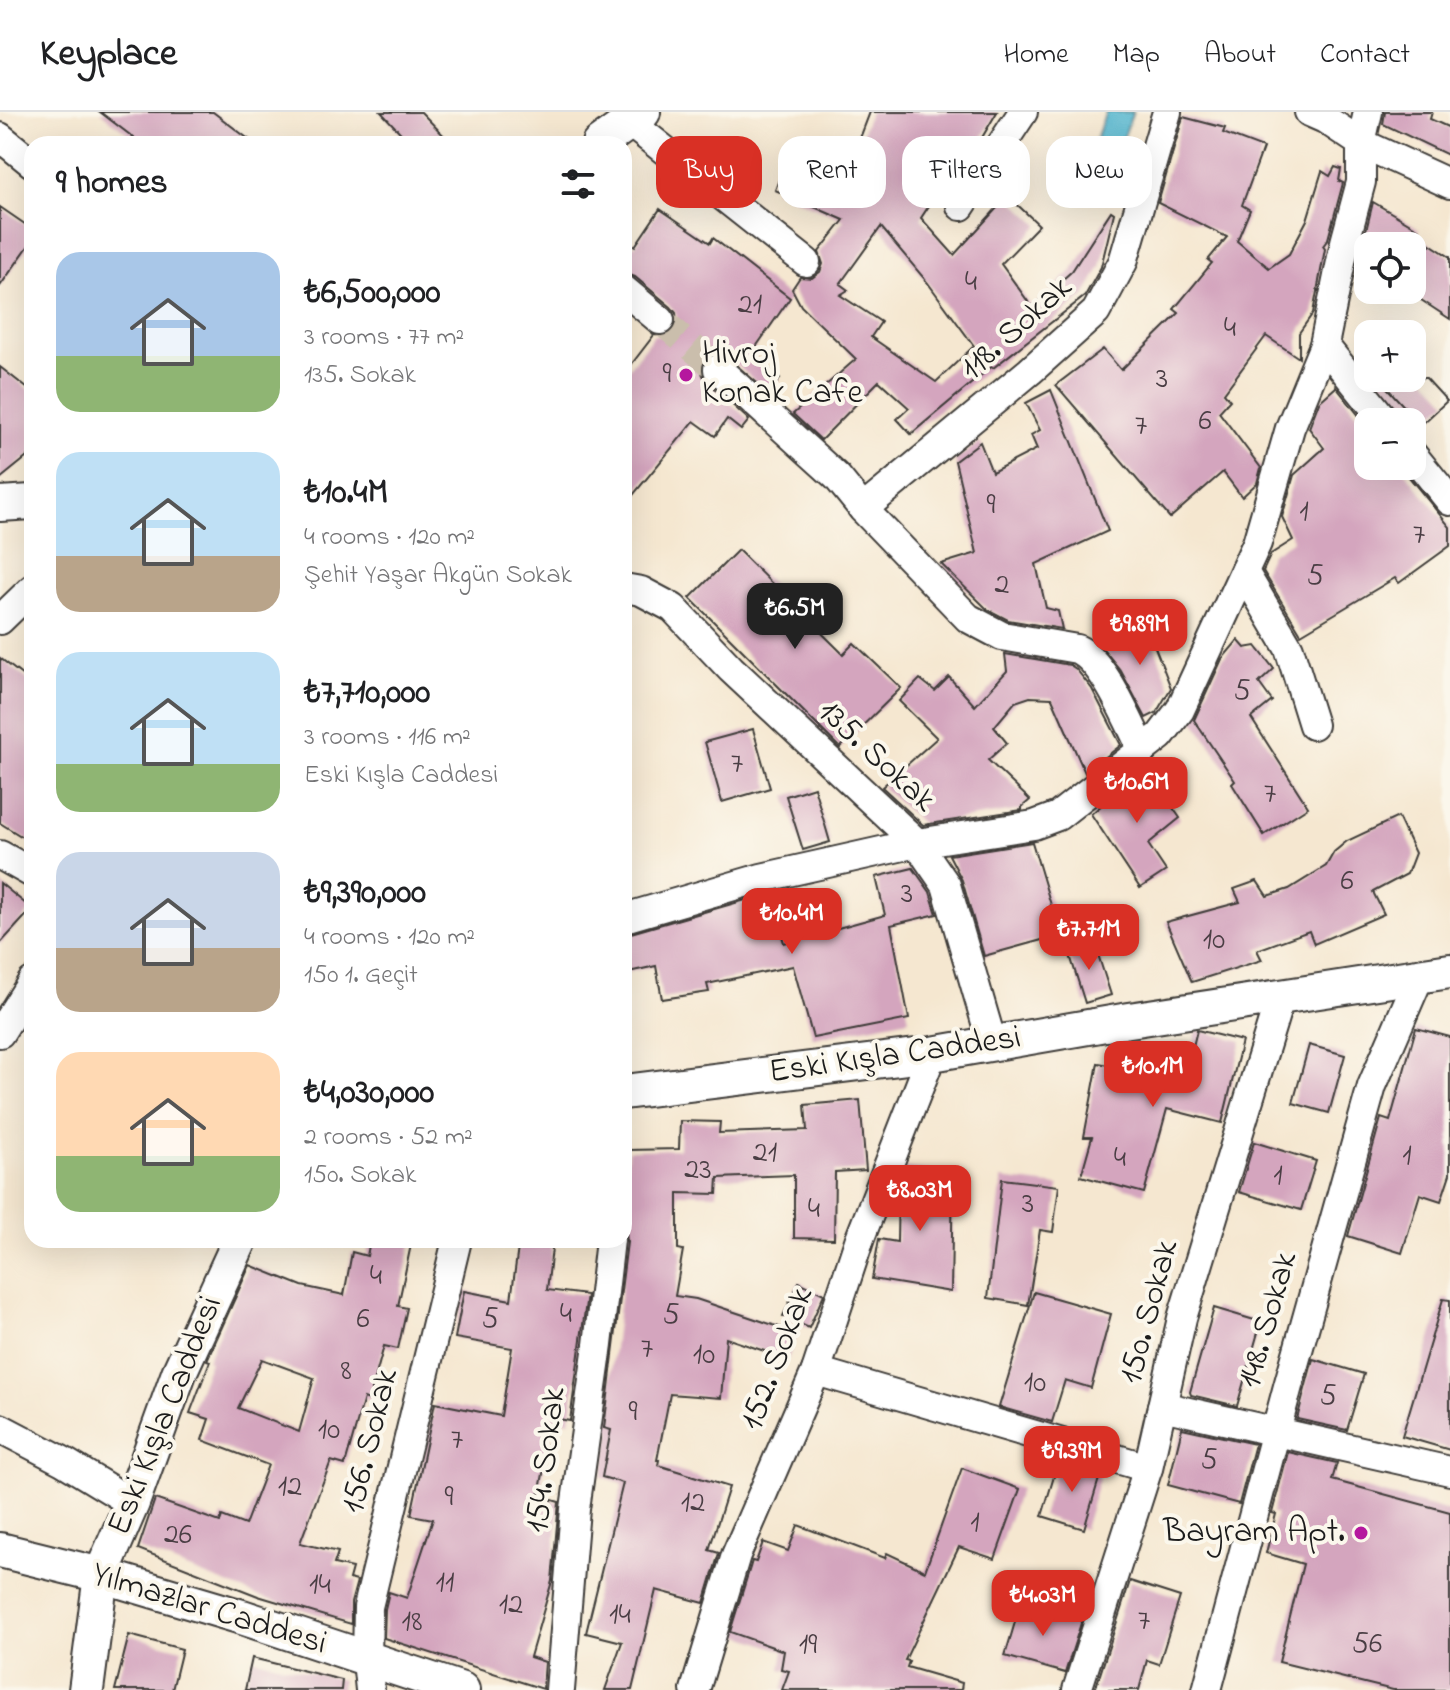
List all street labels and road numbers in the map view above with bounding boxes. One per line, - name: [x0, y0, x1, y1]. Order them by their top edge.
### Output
- street label: 118. Sokak: [950, 265, 1085, 393]
- street label: 135. Sokak: [805, 689, 947, 825]
- street label: Eski Kışla Caddesi: [766, 1014, 1024, 1098]
- street label: 150. Sokak: [1107, 1234, 1193, 1389]
- street label: 148. Sokak: [1226, 1246, 1312, 1394]
- street label: 152. Sokak: [728, 1280, 828, 1438]
- street label: Eski Kışla Caddesi: [95, 1289, 237, 1543]
- street label: 156. Sokak: [329, 1363, 413, 1519]
- street label: 154. Sokak: [513, 1384, 581, 1536]
- street label: Yılmazlar Caddesi: [85, 1551, 333, 1669]

